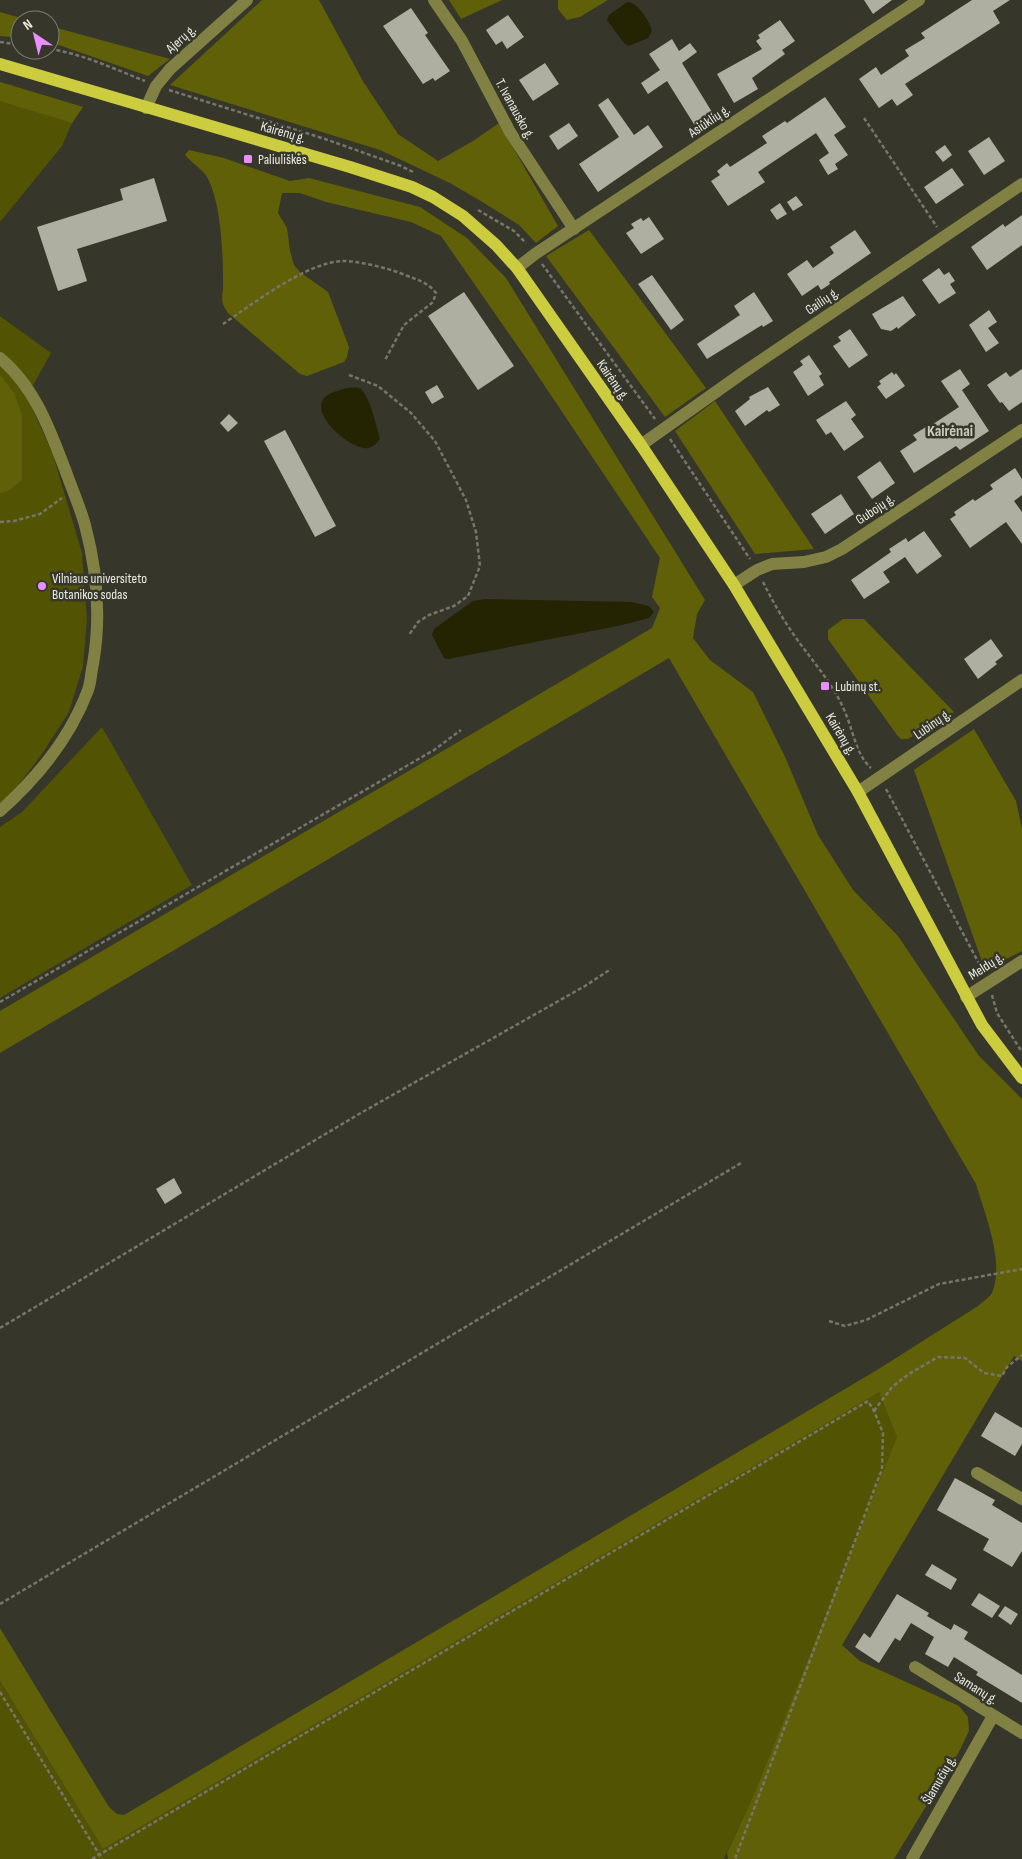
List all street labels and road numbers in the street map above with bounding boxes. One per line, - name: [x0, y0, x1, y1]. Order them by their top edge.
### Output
- street label: Ajerų g.: [162, 21, 200, 58]
- street label: T. Ivanausko g.: [491, 76, 539, 142]
- street label: Asiūklių g.: [684, 101, 733, 142]
- street label: Kairėnų g.: [259, 117, 307, 147]
- street label: Gailių g.: [802, 284, 842, 318]
- street label: Kairėnų g.: [593, 356, 633, 404]
- street label: Gubojų g.: [852, 490, 898, 528]
- street label: Lubinų g.: [910, 705, 954, 743]
- street label: Kairėnų g.: [822, 710, 860, 758]
- street label: Meldų g.: [965, 948, 1007, 984]
- street label: Samanų g.: [951, 1668, 1001, 1708]
- street label: Šlamučių g.: [918, 1753, 960, 1807]

